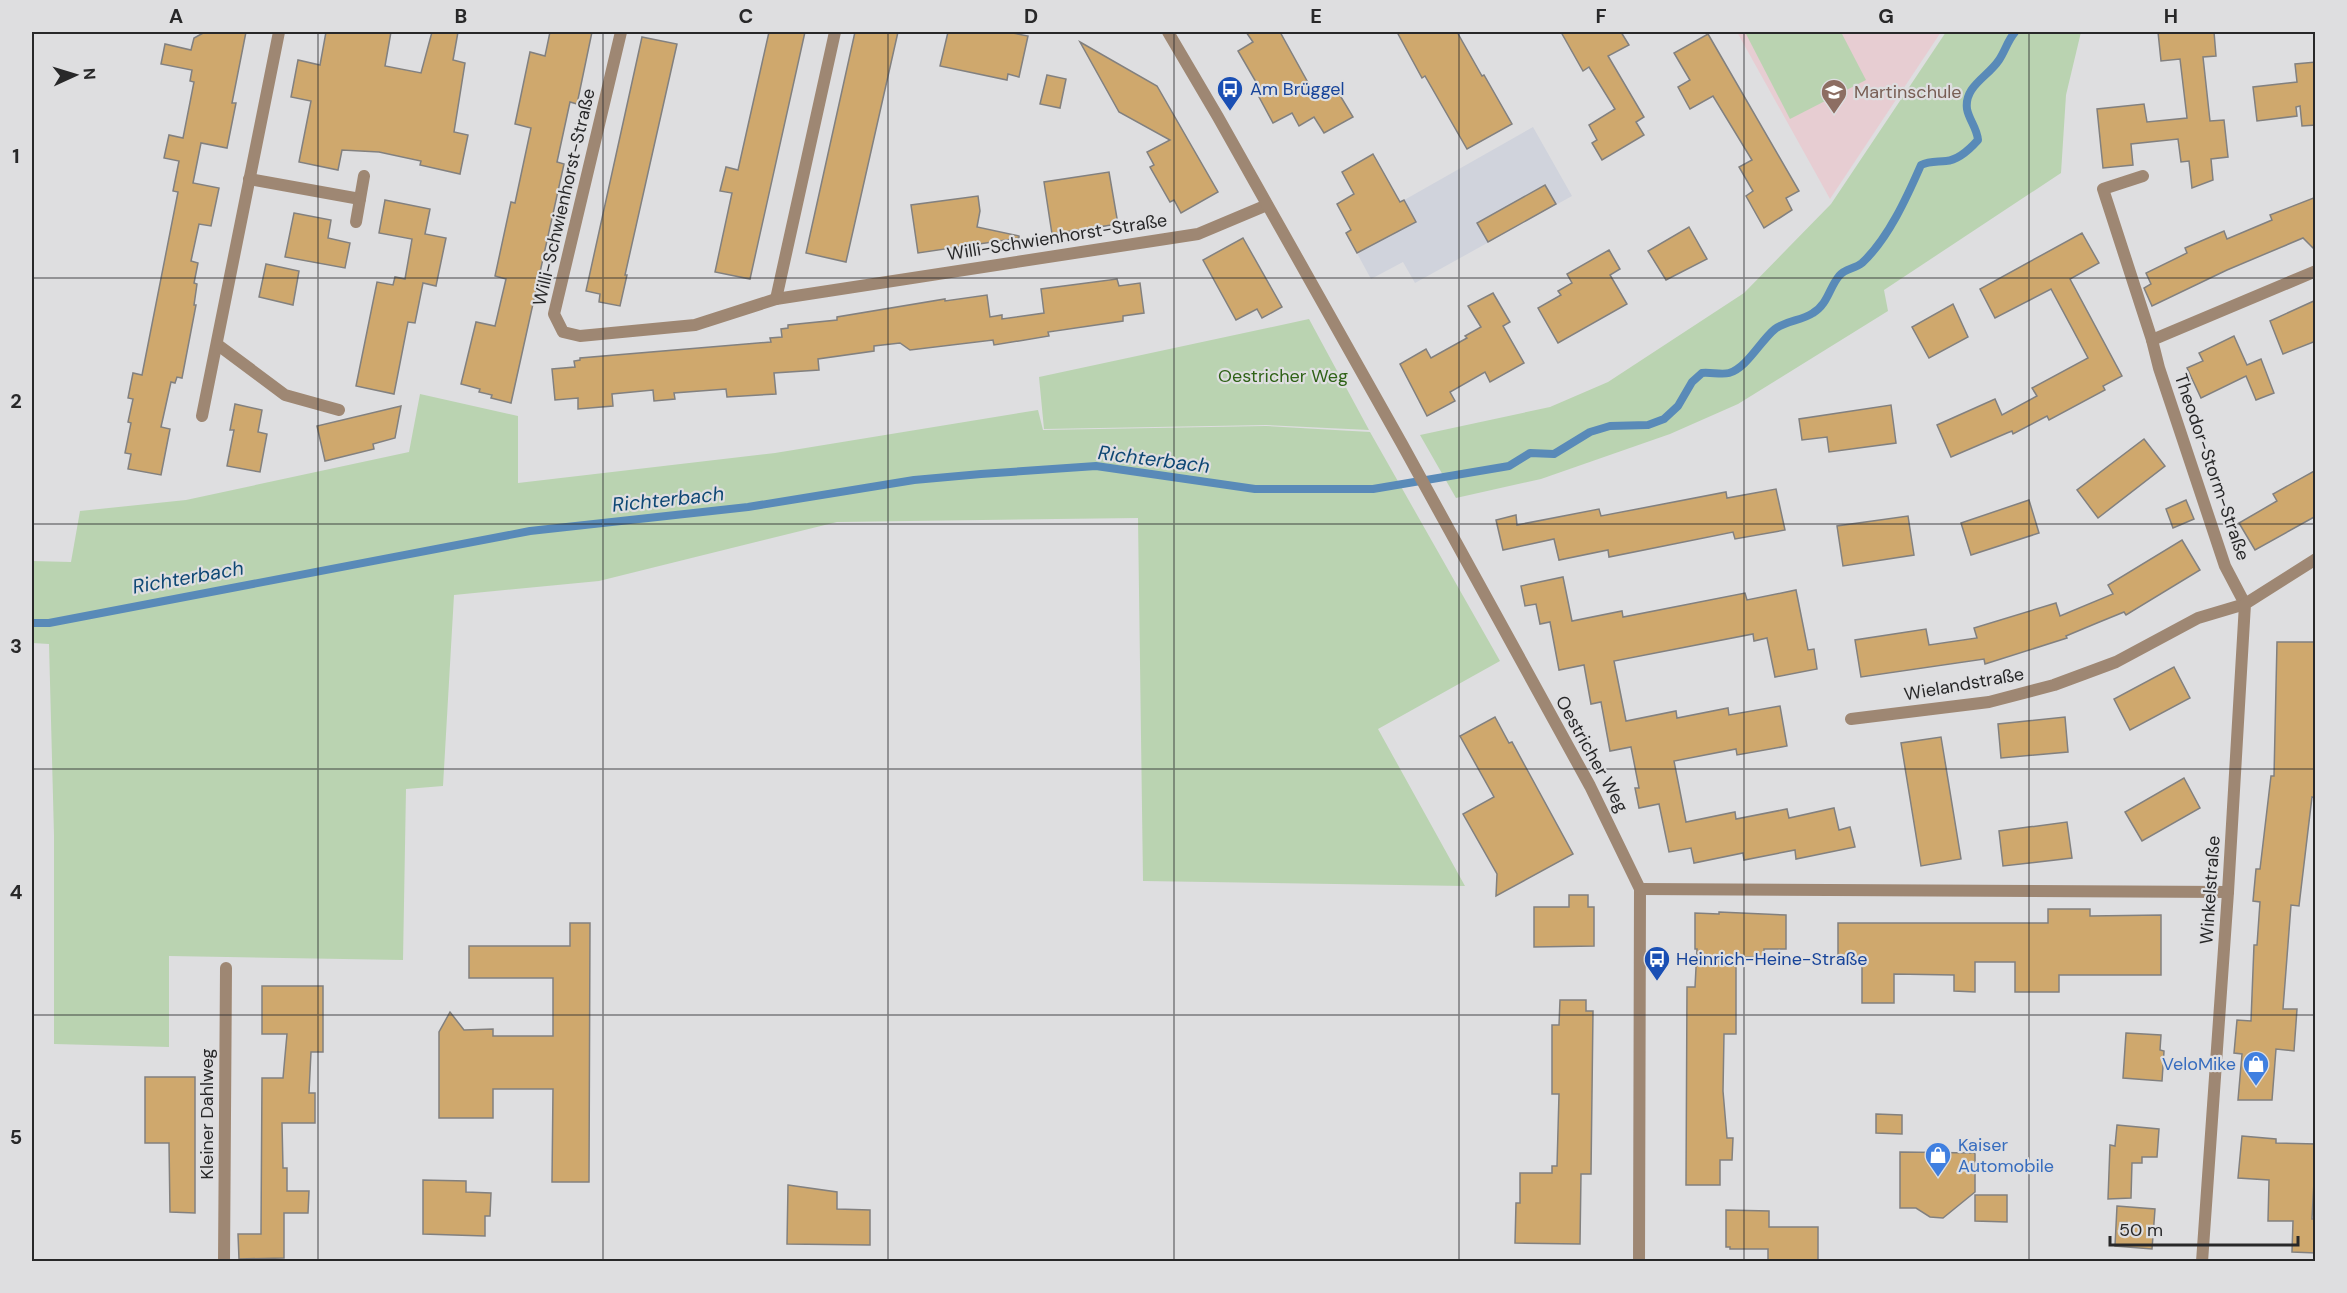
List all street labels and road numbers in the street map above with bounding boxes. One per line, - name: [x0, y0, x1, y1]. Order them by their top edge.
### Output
- street label: Willi-Schwienhorst-Straße: [527, 86, 601, 308]
- street label: Willi-Schwienhorst-Straße: [945, 208, 1169, 266]
- street label: Theodor-Storm-Straße: [2169, 370, 2255, 564]
- street label: Wielandstraße: [1902, 662, 2026, 706]
- street label: Oestricher Weg: [1550, 691, 1634, 817]
- street label: Winkelstraße: [2194, 835, 2226, 945]
- street label: Kleiner Dahlweg: [195, 1048, 219, 1180]

